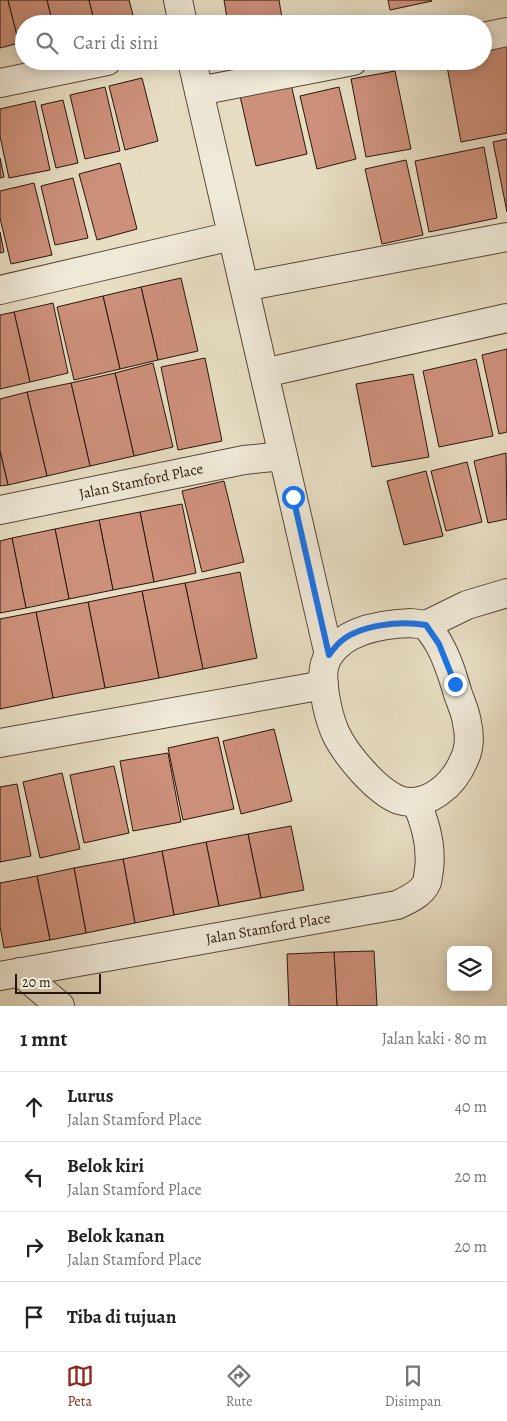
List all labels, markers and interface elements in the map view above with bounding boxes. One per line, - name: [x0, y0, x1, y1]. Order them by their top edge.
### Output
- search box: [15, 15, 492, 70]
- icon: search: [33, 29, 61, 57]
- text: Cari di sini: [73, 30, 158, 56]
- street label: Jalan Stamford Place: [77, 458, 205, 504]
- route start: [282, 486, 305, 509]
- route end: [444, 673, 467, 696]
- street label: Jalan Stamford Place: [204, 907, 332, 949]
- map controls: [447, 946, 492, 991]
- button: layers: [447, 946, 492, 991]
- scale bar: [15, 971, 101, 994]
- text: 20 m: [22, 973, 51, 992]
- text: 1 mnt: [20, 1025, 68, 1053]
- text: Jalan kaki · 80 m: [382, 1028, 487, 1050]
- text: Lurus: [67, 1083, 113, 1109]
- icon: ahead: [20, 1093, 48, 1121]
- text: 40 m: [455, 1096, 487, 1118]
- text: Jalan Stamford Place: [67, 1109, 202, 1131]
- text: Belok kiri: [67, 1153, 144, 1179]
- icon: left: [20, 1163, 48, 1191]
- text: 20 m: [454, 1166, 487, 1188]
- text: Jalan Stamford Place: [67, 1179, 202, 1201]
- text: Belok kanan: [67, 1223, 165, 1249]
- icon: right: [20, 1233, 48, 1261]
- text: 20 m: [454, 1236, 487, 1258]
- text: Jalan Stamford Place: [67, 1249, 202, 1271]
- icon: arrive: [20, 1303, 48, 1331]
- text: Tiba di tujuan: [67, 1304, 176, 1330]
- tab: Peta: [66, 1362, 94, 1411]
- tab: Rute: [225, 1362, 253, 1411]
- tab: Disimpan: [385, 1362, 441, 1411]

